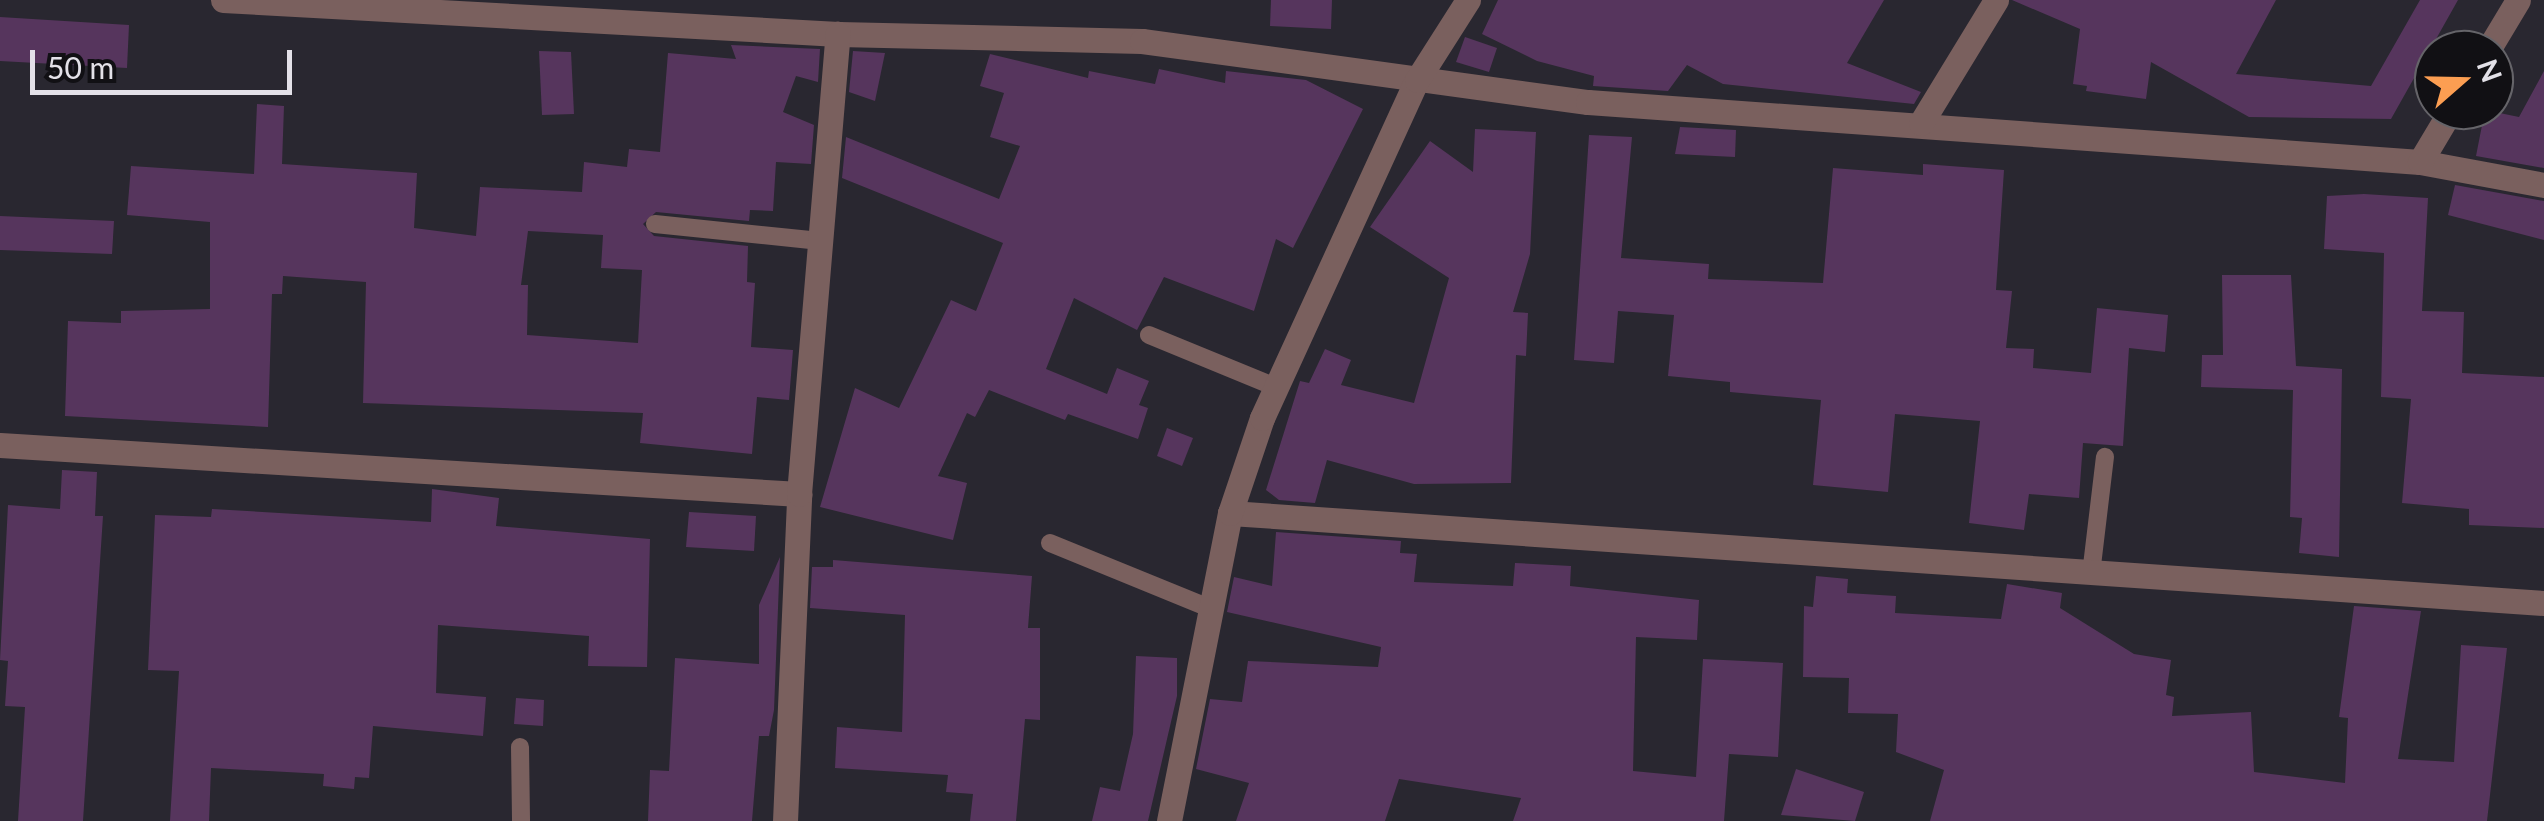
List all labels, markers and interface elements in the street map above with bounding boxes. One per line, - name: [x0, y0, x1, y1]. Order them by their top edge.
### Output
- scale bar: [35, 30, 298, 92]
- north arrow: [2414, 30, 2514, 130]
- text: 50 m: [47, 49, 114, 85]
- text: N: [2471, 54, 2510, 86]

